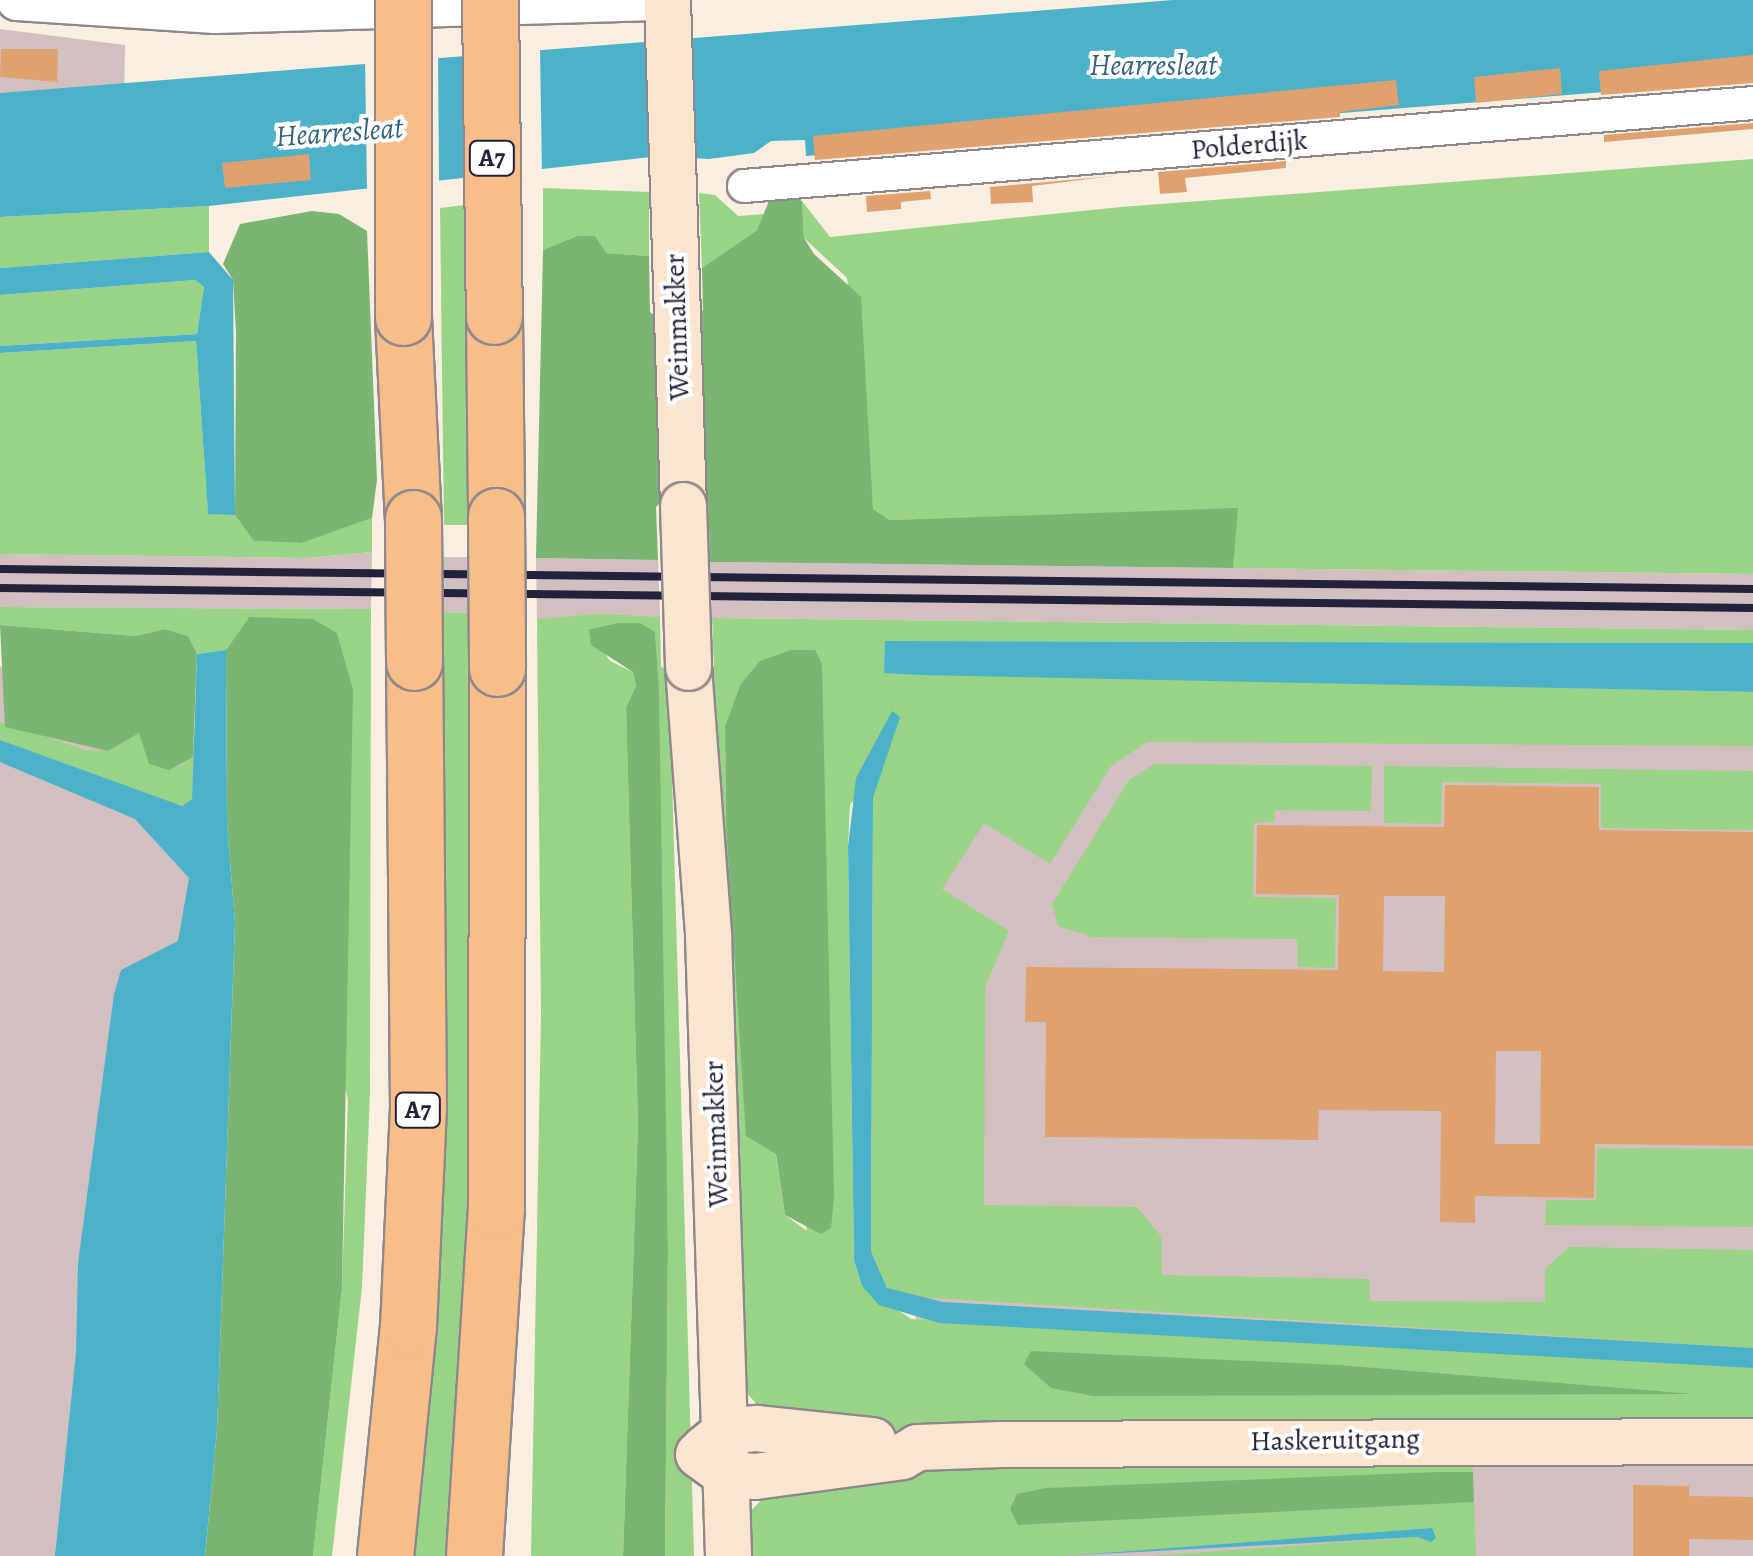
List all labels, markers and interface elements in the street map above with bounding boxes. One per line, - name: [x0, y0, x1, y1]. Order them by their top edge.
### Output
- water label: Hearresleat: [1089, 47, 1217, 83]
- water label: Hearresleat: [274, 110, 404, 154]
- street label: Polderdijk: [1189, 123, 1309, 167]
- road number: A7: [467, 138, 517, 178]
- street label: Weinmakker: [658, 253, 696, 401]
- street label: Weinmakker: [697, 1060, 735, 1208]
- road number: A7: [393, 1090, 443, 1130]
- street label: Haskeruitgang: [1250, 1422, 1420, 1458]

